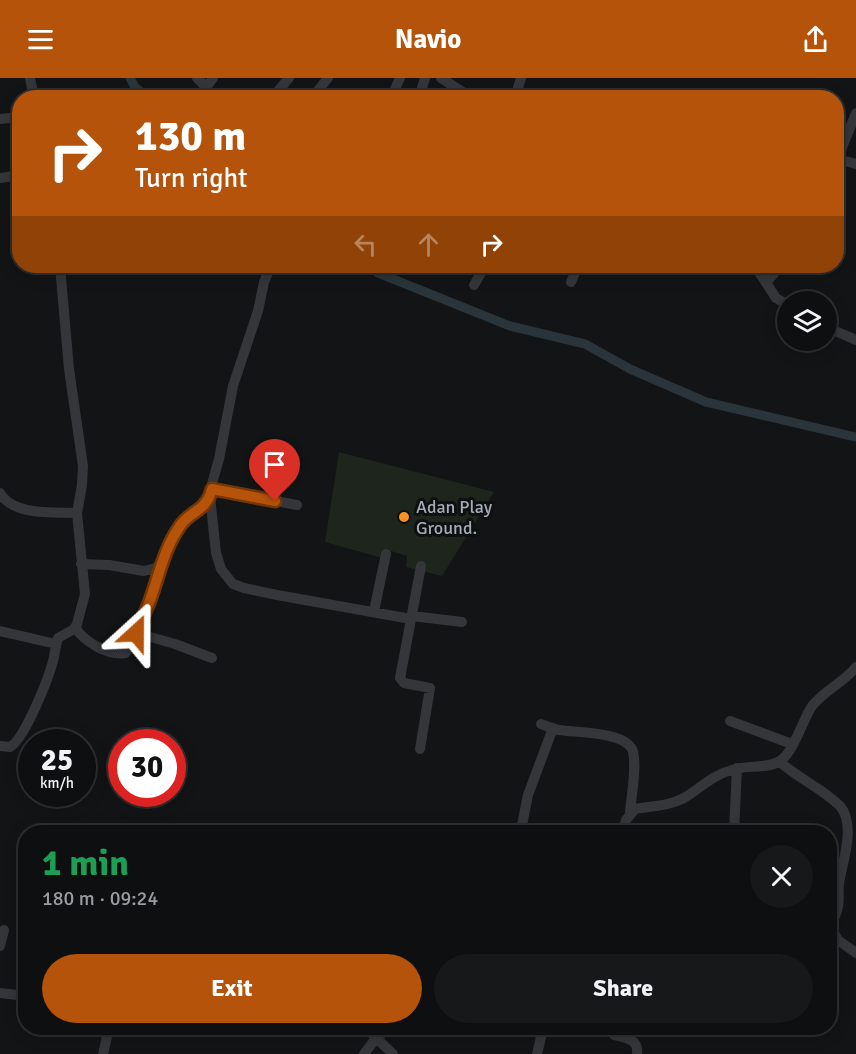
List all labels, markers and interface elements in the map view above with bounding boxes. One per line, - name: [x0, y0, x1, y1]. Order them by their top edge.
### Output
- icon: menu: [24, 23, 57, 56]
- text: Navio: [395, 23, 461, 56]
- icon: share: [799, 23, 832, 56]
- text: 130 m: [135, 111, 246, 162]
- icon: right: [36, 114, 114, 192]
- text: Turn right: [135, 162, 248, 195]
- icon: left: [349, 228, 382, 261]
- icon: ahead: [412, 228, 445, 261]
- icon: right: [475, 228, 508, 261]
- map controls: [777, 291, 837, 351]
- button: layers: [777, 291, 837, 351]
- pin: [249, 439, 300, 501]
- icon: arrive: [258, 448, 291, 481]
- place label: Adan Play Ground.: [416, 496, 493, 539]
- marker: Adan Play Ground.: [397, 510, 411, 524]
- position arrow: [104, 601, 168, 665]
- speed limit sign: 30: [108, 729, 186, 807]
- text: 25: [41, 742, 73, 779]
- text: km/h: [40, 774, 74, 792]
- text: 1 min: [42, 841, 129, 886]
- button: close: [750, 845, 813, 908]
- text: 180 m · 09:24: [42, 886, 158, 911]
- button: Exit: [42, 954, 422, 1023]
- button: Share: [434, 954, 813, 1023]

